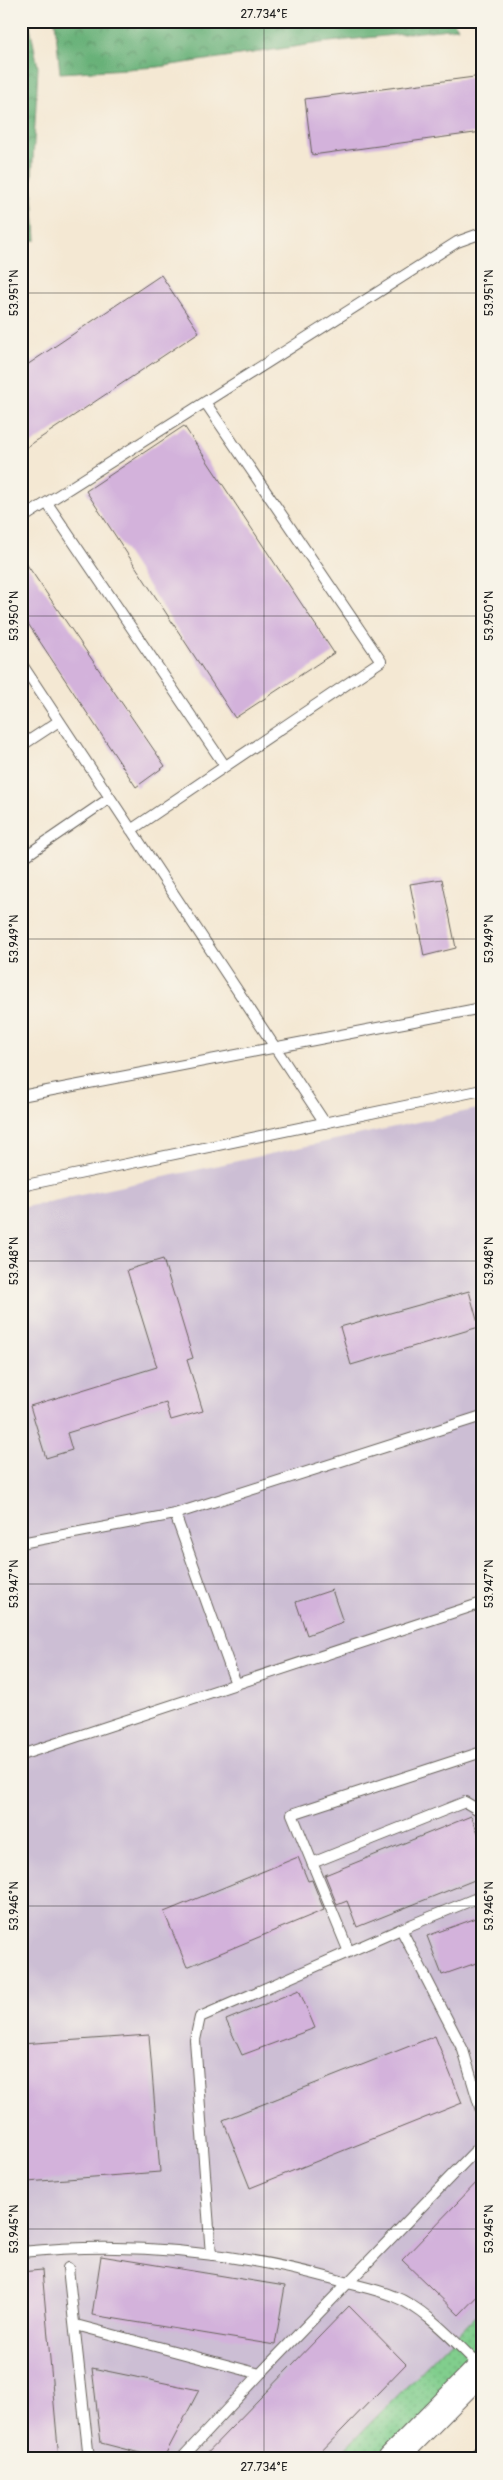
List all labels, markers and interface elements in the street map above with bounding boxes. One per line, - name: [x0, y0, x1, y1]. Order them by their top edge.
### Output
- text: 27.734°E: [240, 7, 288, 22]
- text: 53.951°N: [7, 270, 22, 316]
- text: 53.951°N: [482, 270, 497, 316]
- text: 53.950°N: [7, 591, 22, 641]
- text: 53.950°N: [482, 591, 497, 641]
- text: 53.949°N: [7, 915, 22, 963]
- text: 53.949°N: [482, 915, 497, 963]
- text: 53.948°N: [7, 1237, 22, 1285]
- text: 53.948°N: [482, 1237, 497, 1285]
- text: 53.947°N: [7, 1560, 22, 1608]
- text: 53.947°N: [482, 1560, 497, 1608]
- text: 53.946°N: [7, 1881, 22, 1931]
- text: 53.946°N: [482, 1881, 497, 1931]
- text: 53.945°N: [7, 2205, 22, 2253]
- text: 53.945°N: [482, 2205, 497, 2253]
- text: 27.734°E: [240, 2460, 288, 2475]

